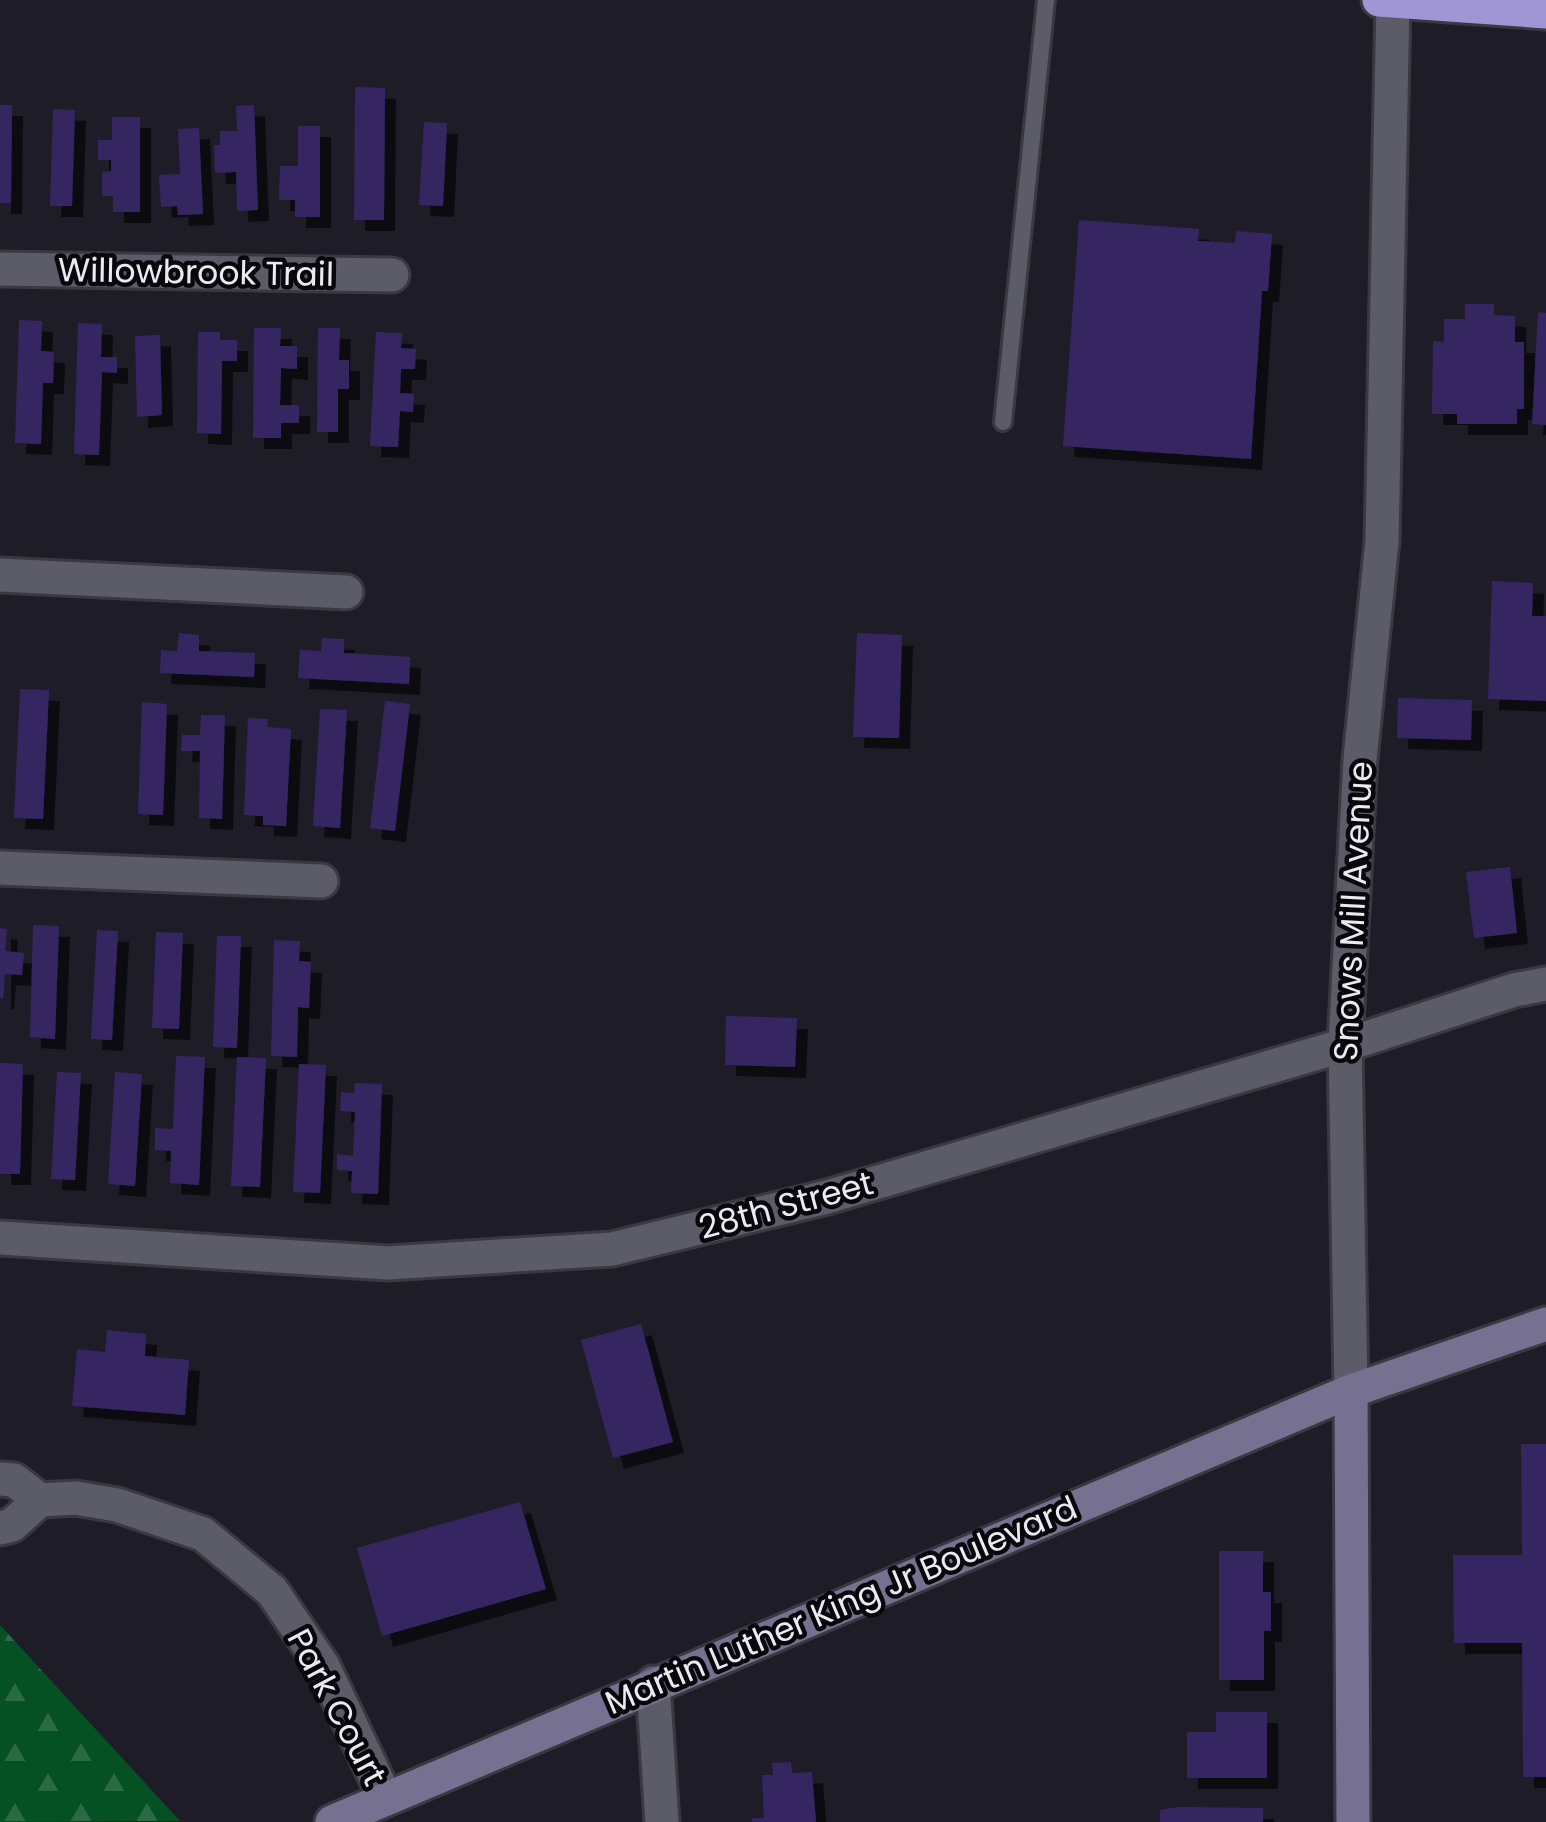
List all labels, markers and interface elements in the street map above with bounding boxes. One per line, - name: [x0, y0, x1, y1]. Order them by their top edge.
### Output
- street label: Willowbrook Trail: [58, 246, 334, 298]
- street label: Snows Mill Avenue: [1322, 760, 1384, 1062]
- street label: 28th Street: [694, 1159, 878, 1251]
- street label: Martin Luther King Jr Boulevard: [598, 1484, 1084, 1726]
- street label: Park Court: [276, 1620, 398, 1794]

